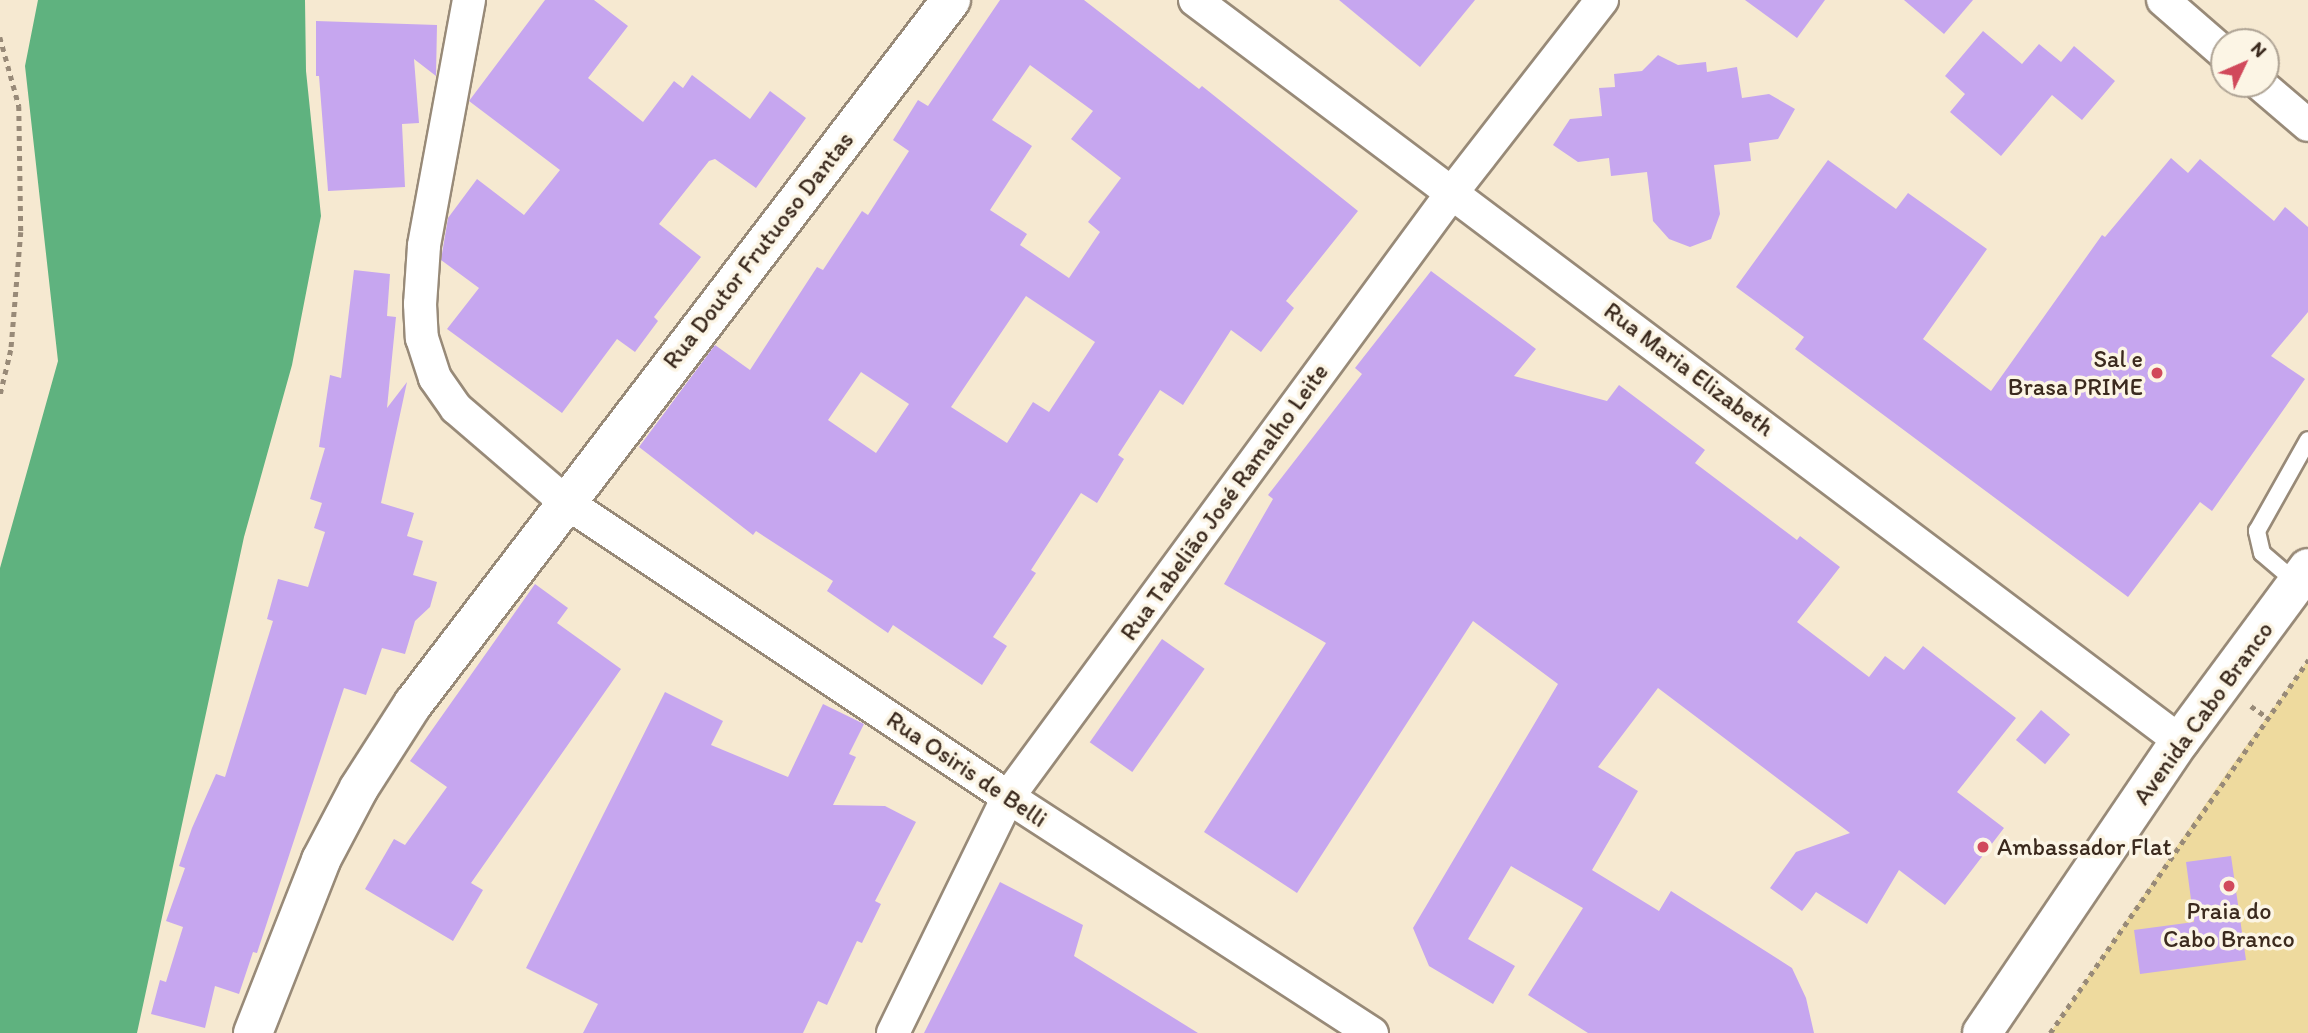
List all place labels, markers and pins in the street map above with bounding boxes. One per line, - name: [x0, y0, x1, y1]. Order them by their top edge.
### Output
- place label: Sal e Brasa PRIME: [2008, 345, 2143, 401]
- marker: Sal e Brasa PRIME: [2149, 365, 2165, 381]
- place label: Ambassador Flat: [1997, 833, 2171, 861]
- marker: Ambassador Flat: [1975, 839, 1991, 855]
- marker: Praia do Cabo Branco: [2221, 878, 2237, 894]
- place label: Praia do Cabo Branco: [2163, 897, 2295, 953]

